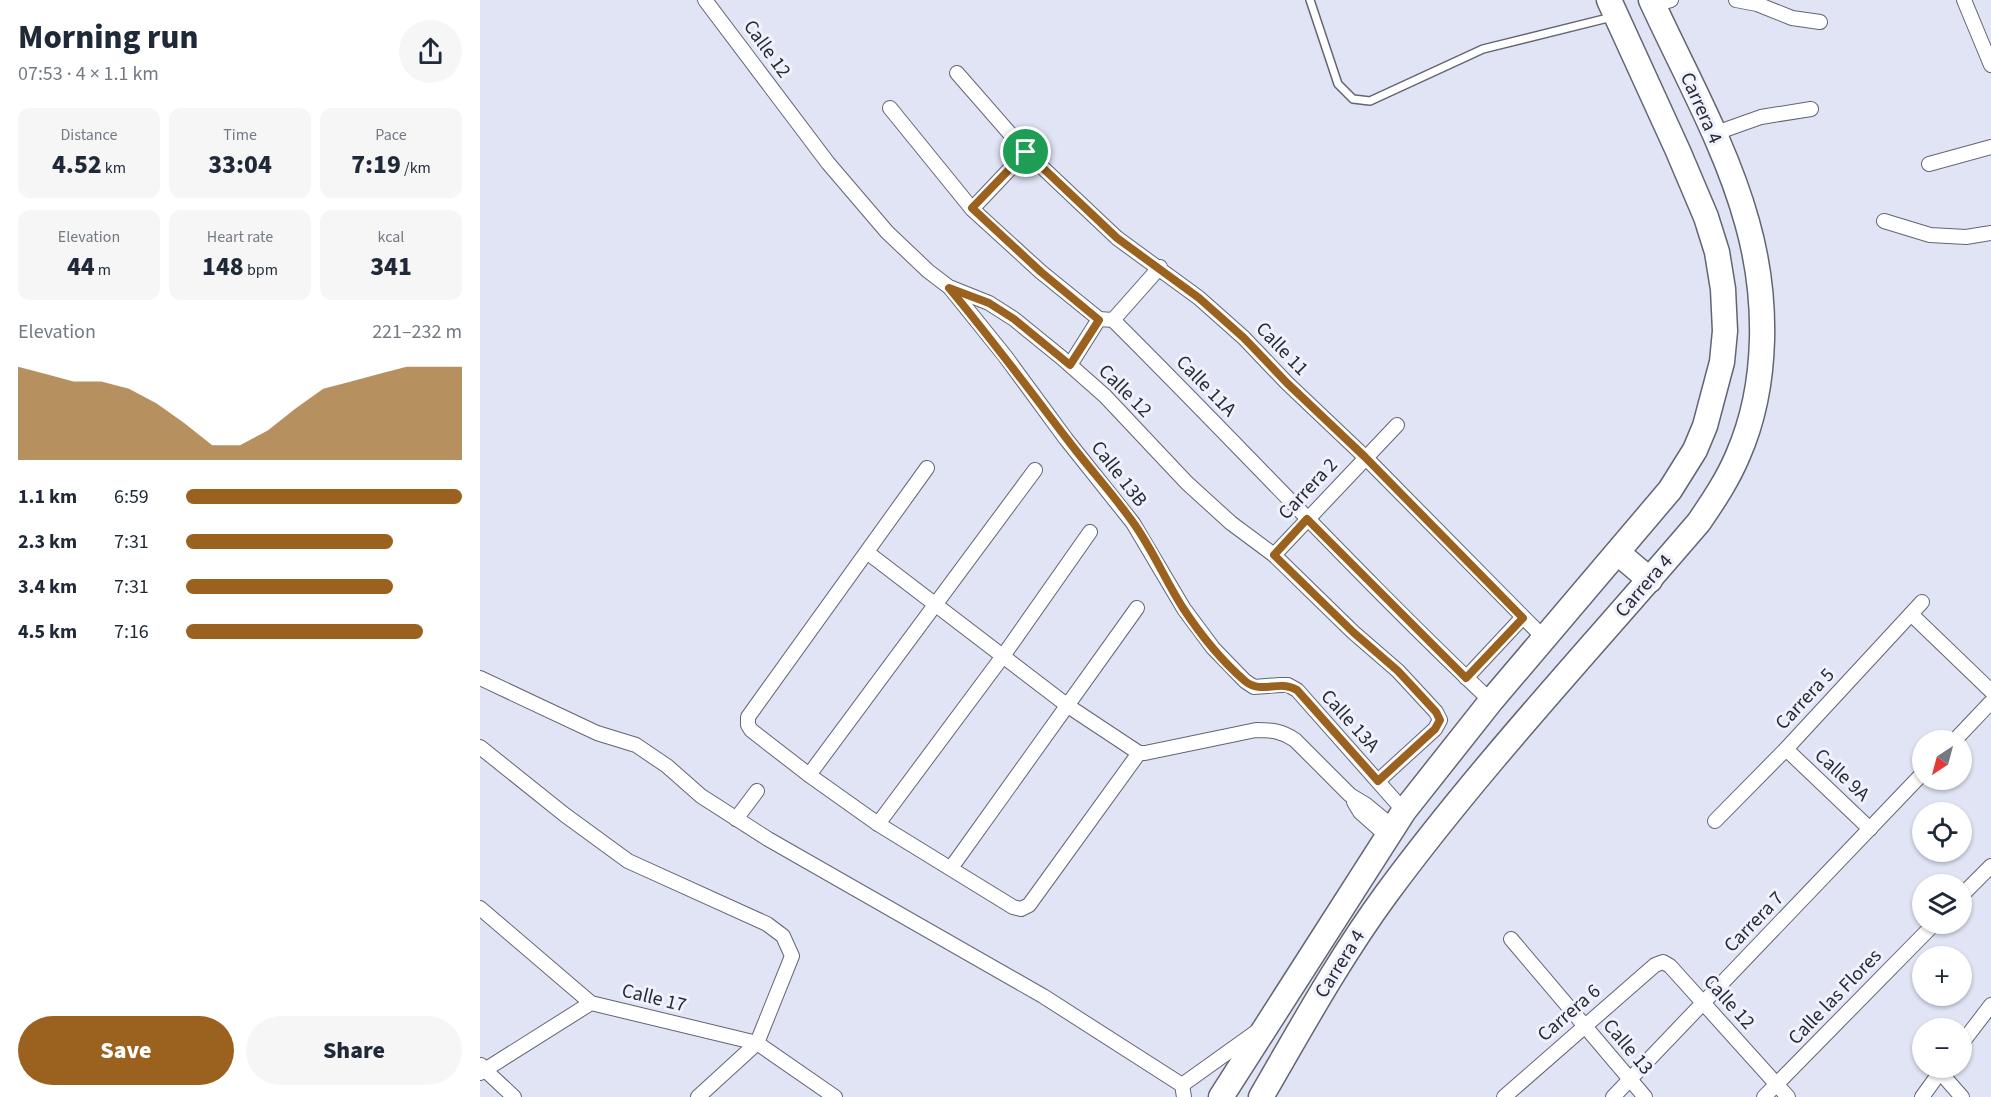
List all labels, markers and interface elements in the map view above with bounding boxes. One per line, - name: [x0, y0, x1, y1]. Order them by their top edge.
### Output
- text: Morning run: [18, 14, 198, 61]
- street label: Calle 12: [736, 14, 798, 84]
- button: share: [399, 20, 462, 83]
- text: 07:53 · 4 × 1.1 km: [18, 60, 159, 88]
- street label: Carrera 4: [1673, 68, 1729, 148]
- text: Distance: [61, 124, 117, 146]
- text: Time: [223, 124, 257, 146]
- text: Pace: [375, 124, 407, 146]
- pin: [1000, 126, 1051, 177]
- icon: arrive: [1009, 135, 1042, 168]
- text: 4.52: [52, 146, 102, 183]
- text: 33:04: [208, 146, 272, 183]
- text: 7:19: [351, 146, 401, 183]
- text: km: [102, 157, 126, 179]
- text: /km: [401, 157, 431, 179]
- text: Elevation: [58, 226, 120, 248]
- text: Heart rate: [207, 226, 273, 248]
- text: kcal: [378, 226, 404, 248]
- text: 44: [67, 248, 95, 285]
- text: 148: [202, 248, 244, 285]
- text: 341: [370, 248, 412, 285]
- text: m: [95, 259, 111, 281]
- text: bpm: [244, 259, 278, 281]
- street label: Calle 11: [1249, 316, 1315, 382]
- text: Elevation: [18, 318, 96, 346]
- text: 221–232 m: [372, 318, 462, 346]
- street label: Calle 11A: [1169, 349, 1243, 423]
- street label: Calle 12: [1092, 358, 1158, 424]
- street label: Calle 13B: [1084, 435, 1154, 513]
- street label: Carrera 2: [1272, 452, 1344, 526]
- text: 1.1 km: [18, 483, 77, 511]
- text: 6:59: [114, 483, 149, 511]
- text: 2.3 km: [18, 528, 77, 556]
- text: 7:31: [114, 528, 149, 556]
- street label: Carrera 4: [1609, 548, 1679, 624]
- text: 3.4 km: [18, 573, 77, 601]
- text: 7:31: [114, 573, 149, 601]
- text: 4.5 km: [18, 618, 77, 646]
- text: 7:16: [114, 618, 149, 646]
- street label: Carrera 5: [1769, 662, 1841, 736]
- street label: Calle 13A: [1314, 683, 1386, 759]
- north arrow: [1912, 730, 1972, 790]
- map controls: [1912, 730, 1972, 1078]
- street label: Calle 9A: [1808, 742, 1876, 808]
- button: locate: [1912, 802, 1972, 862]
- button: layers: [1912, 874, 1972, 934]
- street label: Carrera 7: [1718, 885, 1790, 959]
- street label: Carrera 4: [1308, 924, 1372, 1003]
- street label: Calle las Flores: [1782, 943, 1888, 1051]
- button: +: [1912, 946, 1972, 1006]
- street label: Calle 12: [1697, 968, 1761, 1036]
- street label: Calle 17: [619, 976, 689, 1020]
- street label: Carrera 6: [1531, 978, 1607, 1048]
- street label: Calle 13: [1596, 1013, 1660, 1081]
- button: Save: [18, 1016, 234, 1085]
- button: Share: [246, 1016, 462, 1085]
- button: −: [1912, 1018, 1972, 1078]

